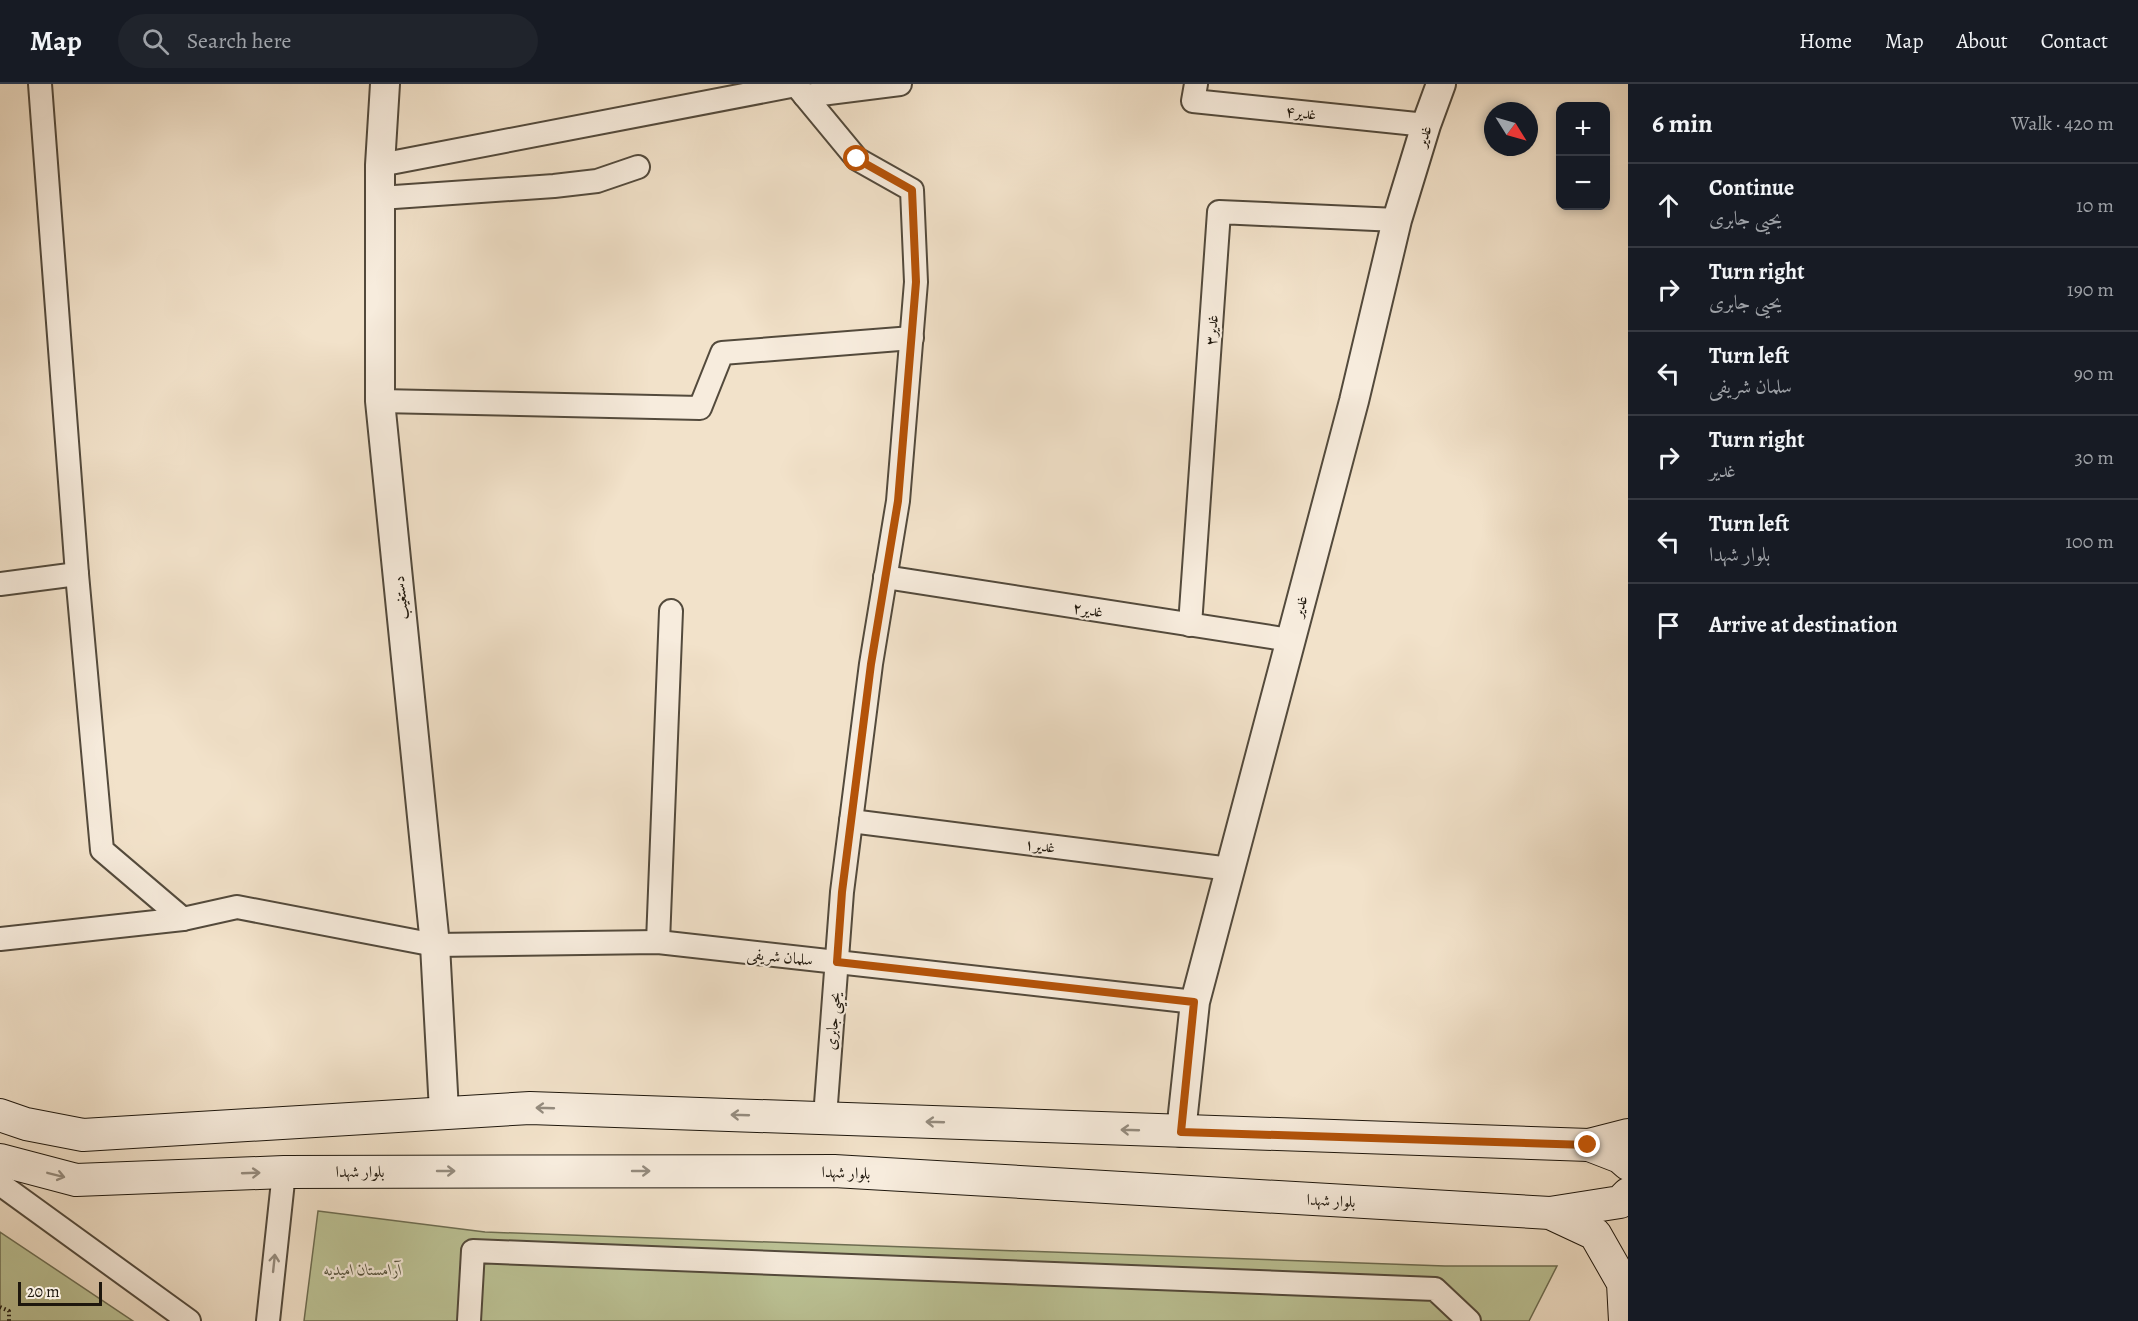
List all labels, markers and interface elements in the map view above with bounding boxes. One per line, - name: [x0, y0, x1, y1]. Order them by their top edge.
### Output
- search box: [118, 14, 538, 68]
- text: Map: [30, 22, 82, 60]
- icon: search: [139, 25, 172, 58]
- text: Search here: [187, 26, 291, 56]
- text: Home: [1799, 27, 1852, 55]
- text: Map: [1885, 27, 1923, 55]
- text: About: [1956, 27, 2008, 55]
- text: Contact: [2041, 27, 2108, 55]
- street label: غدیر۴: [1284, 100, 1317, 126]
- north arrow: [1484, 102, 1538, 156]
- map controls: [1556, 102, 1610, 210]
- button: +: [1556, 102, 1610, 156]
- text: 6 min: [1652, 106, 1713, 141]
- text: Walk · 420 m: [2011, 110, 2114, 137]
- street label: غدیر: [1410, 123, 1438, 152]
- route start: [843, 145, 869, 171]
- button: −: [1556, 156, 1610, 210]
- text: Continue: [1709, 173, 1794, 203]
- icon: ahead: [1652, 189, 1685, 222]
- text: 10 m: [2076, 192, 2114, 219]
- text: یحیی جابری: [1709, 205, 1782, 232]
- text: Turn right: [1709, 257, 1805, 287]
- icon: right: [1652, 273, 1685, 306]
- text: 190 m: [2067, 276, 2114, 303]
- text: یحیی جابری: [1709, 289, 1782, 316]
- street label: غدیر۳: [1200, 314, 1224, 346]
- text: Turn left: [1709, 341, 1789, 371]
- icon: left: [1652, 357, 1685, 390]
- text: 90 m: [2074, 360, 2114, 387]
- text: سلمان شریفی: [1709, 373, 1792, 400]
- text: Turn right: [1709, 425, 1805, 455]
- icon: right: [1652, 441, 1685, 474]
- text: 30 m: [2074, 444, 2114, 471]
- text: غدیر: [1709, 457, 1736, 484]
- text: Turn left: [1709, 509, 1789, 539]
- icon: left: [1652, 525, 1685, 558]
- text: 100 m: [2065, 528, 2114, 555]
- text: بلوار شهدا: [1709, 541, 1770, 568]
- street label: دستغیب: [388, 575, 414, 621]
- street label: غدیر: [1286, 593, 1313, 621]
- street label: غدیر۲: [1071, 597, 1105, 623]
- icon: arrive: [1652, 609, 1685, 642]
- text: Arrive at destination: [1709, 610, 1898, 640]
- street label: غدیر۱: [1023, 833, 1056, 859]
- street label: سلمان شریفی: [746, 943, 814, 971]
- street label: یحیی جابری: [819, 991, 849, 1051]
- one-way arrow: [536, 1102, 556, 1114]
- one-way arrow: [731, 1109, 751, 1120]
- one-way arrow: [926, 1116, 946, 1128]
- one-way arrow: [1120, 1125, 1140, 1136]
- route end: [1574, 1131, 1600, 1157]
- street label: بلوار شهدا: [335, 1161, 385, 1183]
- street label: بلوار شهدا: [821, 1161, 871, 1185]
- one-way arrow: [435, 1165, 455, 1177]
- one-way arrow: [630, 1165, 650, 1177]
- one-way arrow: [240, 1167, 260, 1178]
- one-way arrow: [47, 1170, 66, 1182]
- street label: بلوار شهدا: [1306, 1189, 1356, 1213]
- one-way arrow: [269, 1253, 280, 1273]
- park label: آرامستان امیدیه: [324, 1259, 402, 1281]
- scale bar: [18, 1279, 102, 1306]
- text: 20 m: [27, 1281, 60, 1303]

